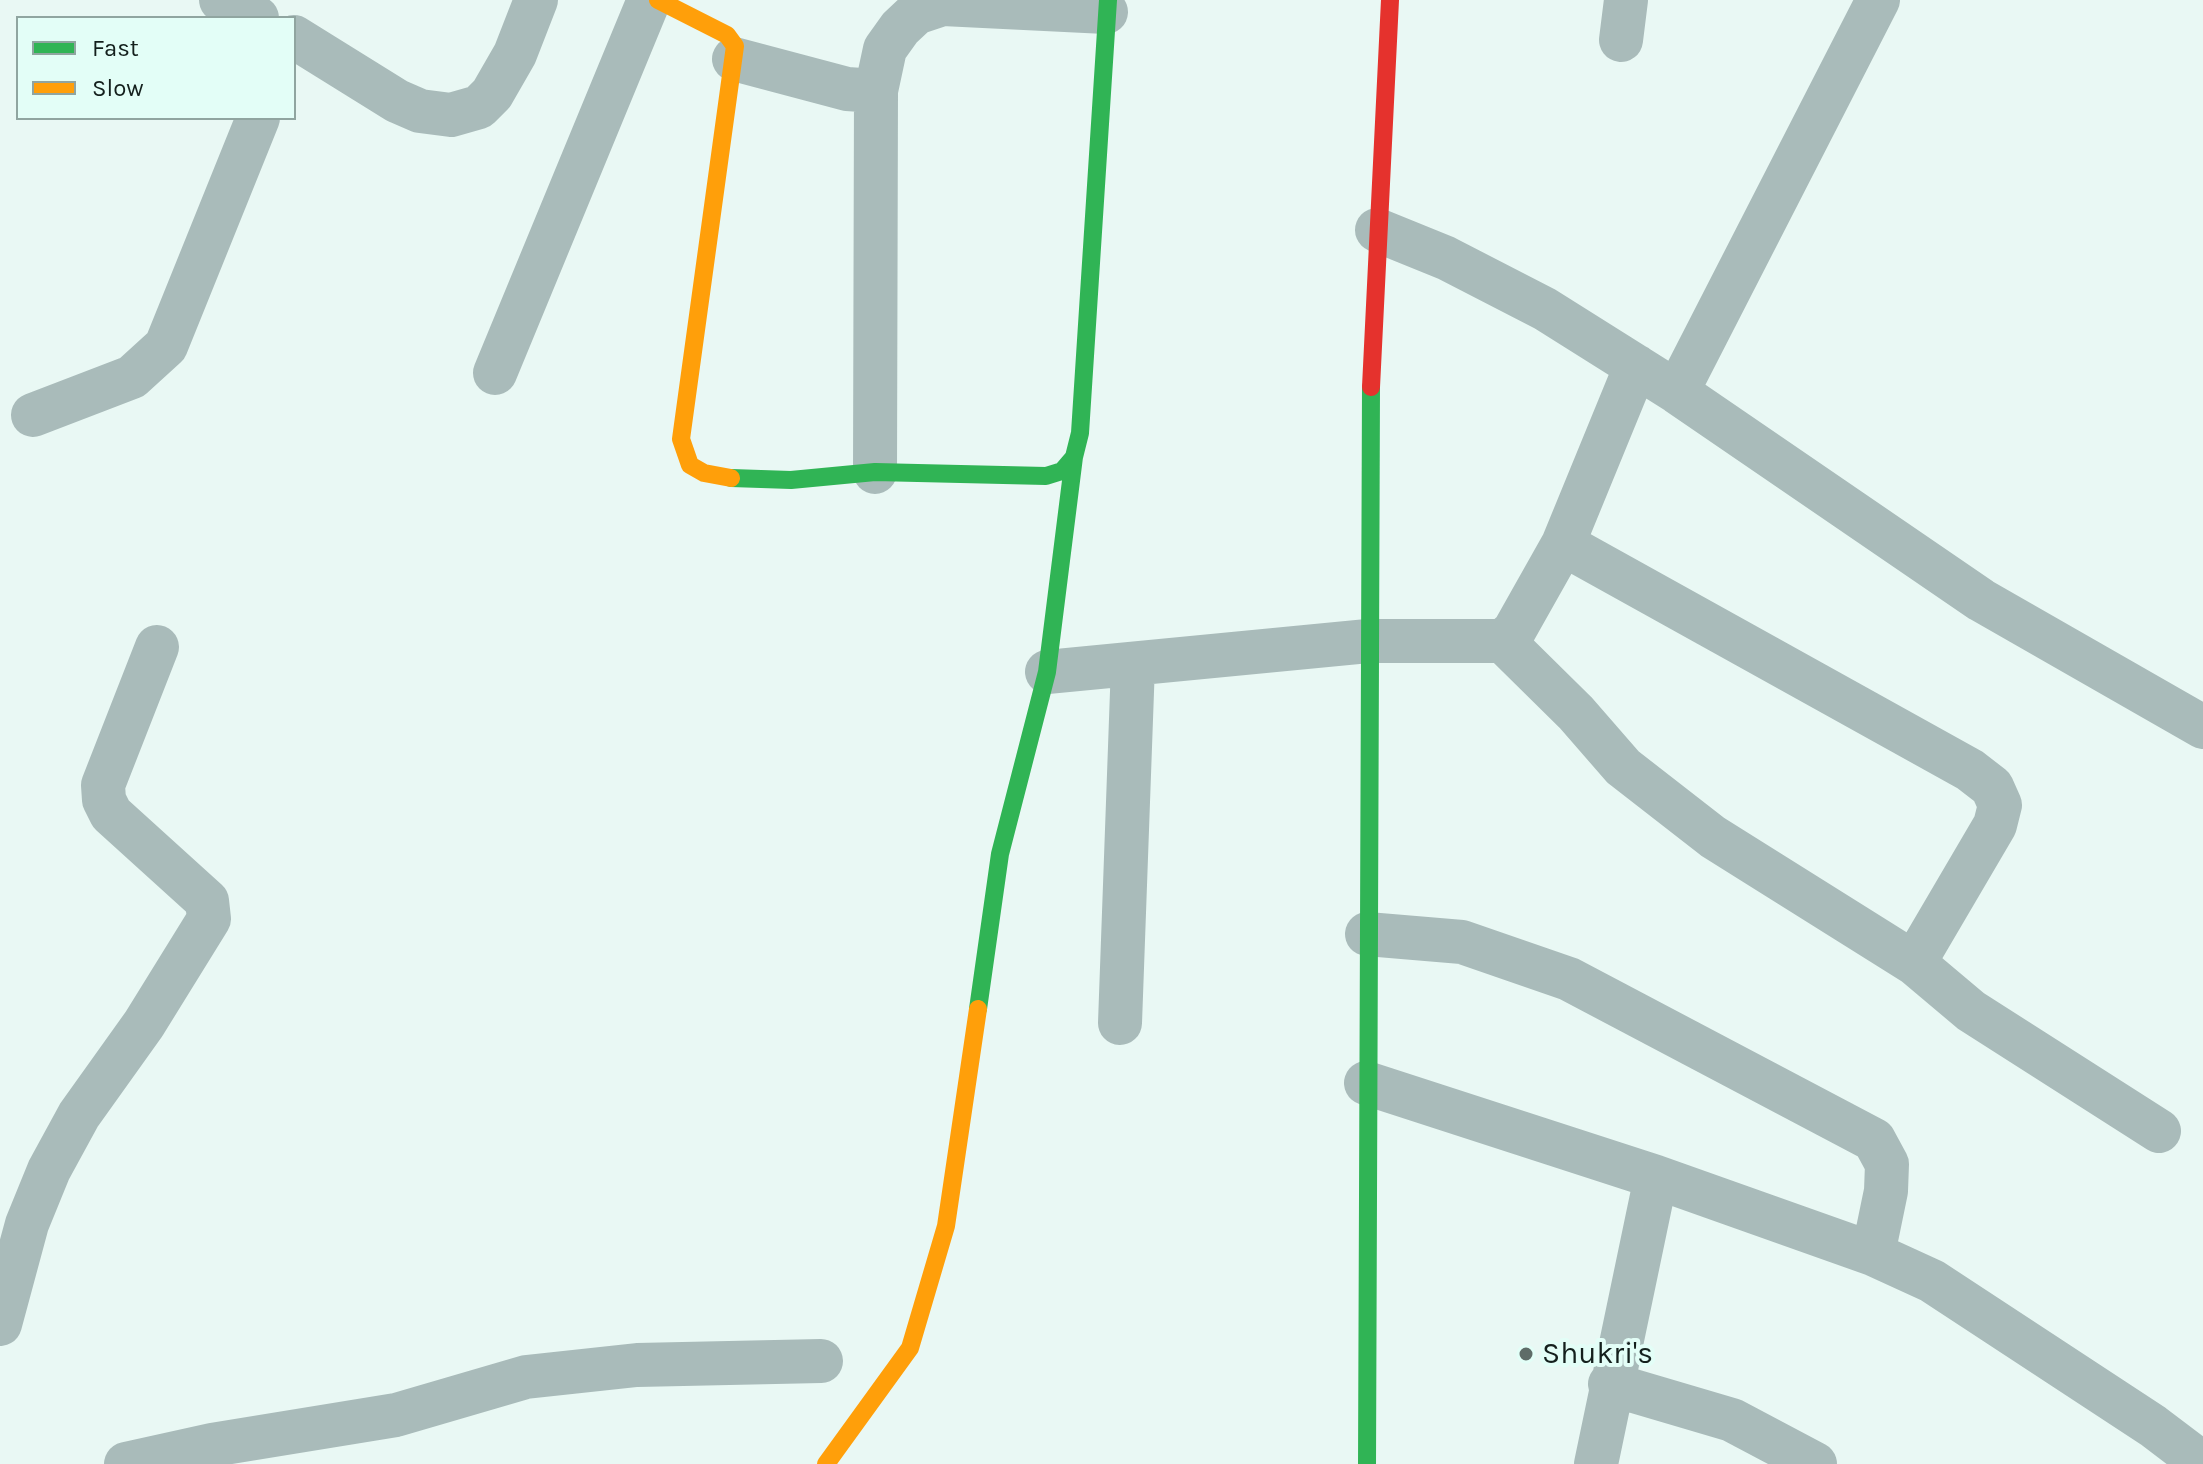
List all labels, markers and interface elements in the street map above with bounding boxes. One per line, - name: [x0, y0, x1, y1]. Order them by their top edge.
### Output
- legend: [16, 16, 296, 120]
- text: Fast: [92, 34, 139, 62]
- text: Slow: [92, 74, 144, 102]
- place label: Shukri's: [1542, 1336, 1653, 1372]
- marker: Shukri's: [1517, 1345, 1535, 1363]

